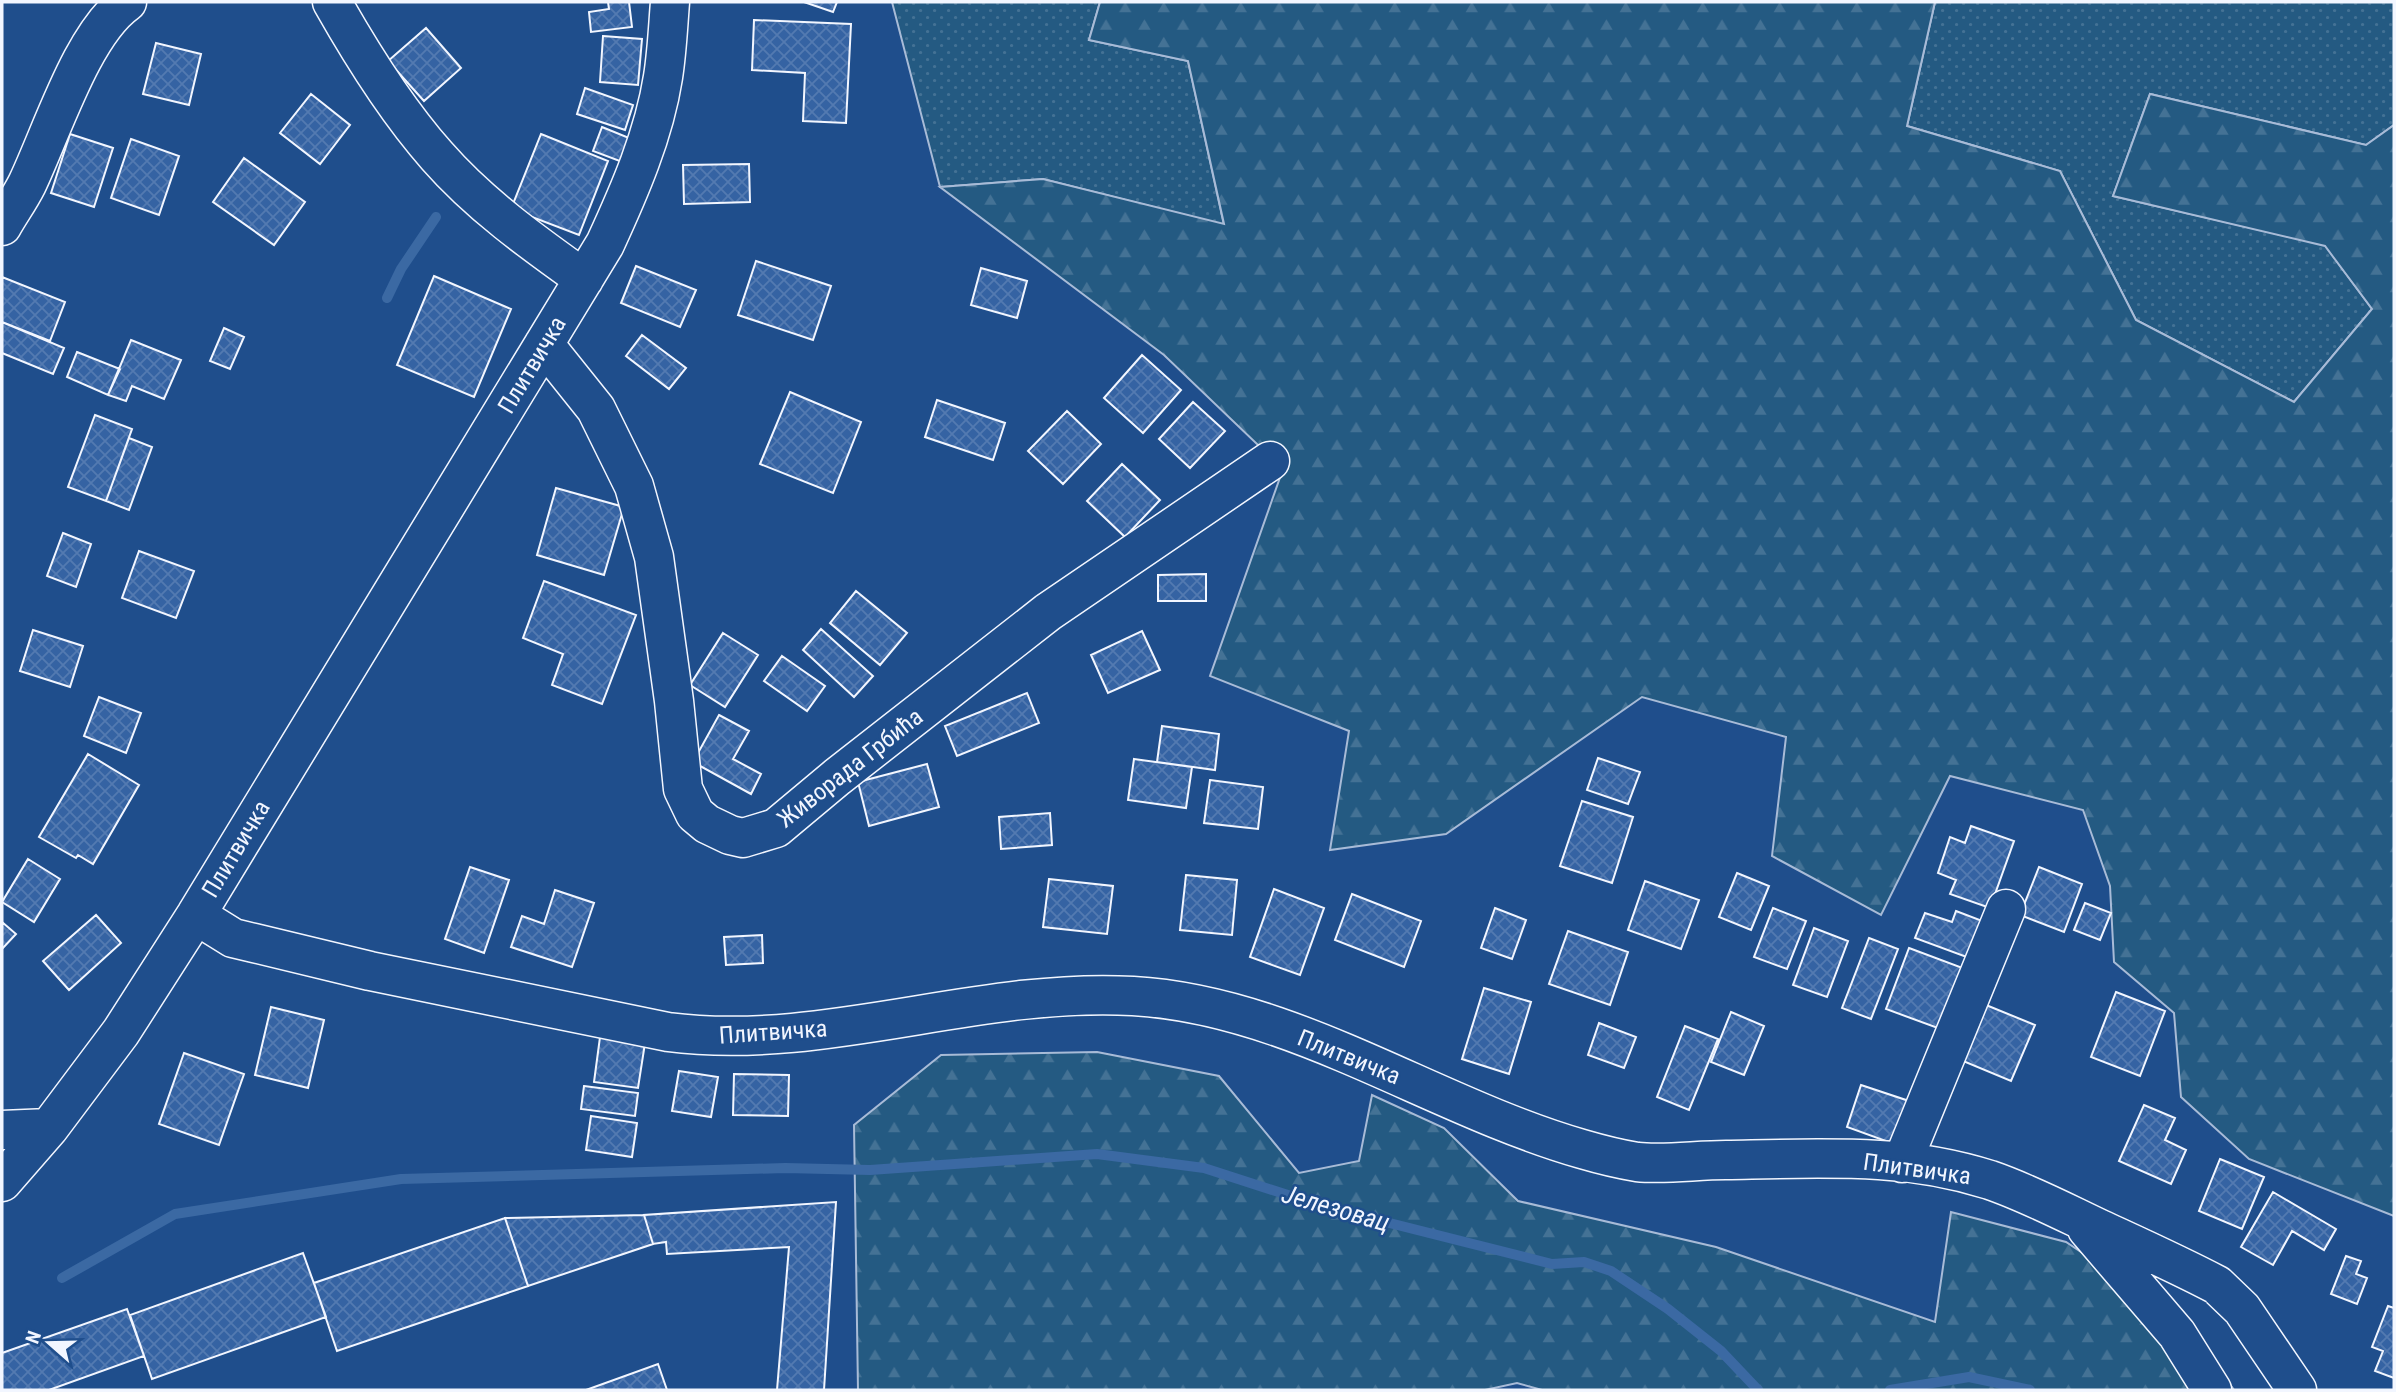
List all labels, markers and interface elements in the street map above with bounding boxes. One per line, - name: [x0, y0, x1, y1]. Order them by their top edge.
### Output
- street label: Плитвичка: [492, 311, 572, 419]
- street label: Живорада Грбића: [772, 703, 928, 833]
- street label: Плитвичка: [196, 795, 276, 903]
- street label: Плитвичка: [718, 1014, 828, 1050]
- street label: Плитвичка: [1293, 1024, 1405, 1090]
- street label: Плитвичка: [1861, 1148, 1973, 1190]
- water label: Јелезовац: [1279, 1178, 1393, 1238]
- north arrow: [14, 1308, 84, 1378]
- text: N: [21, 1328, 46, 1347]

